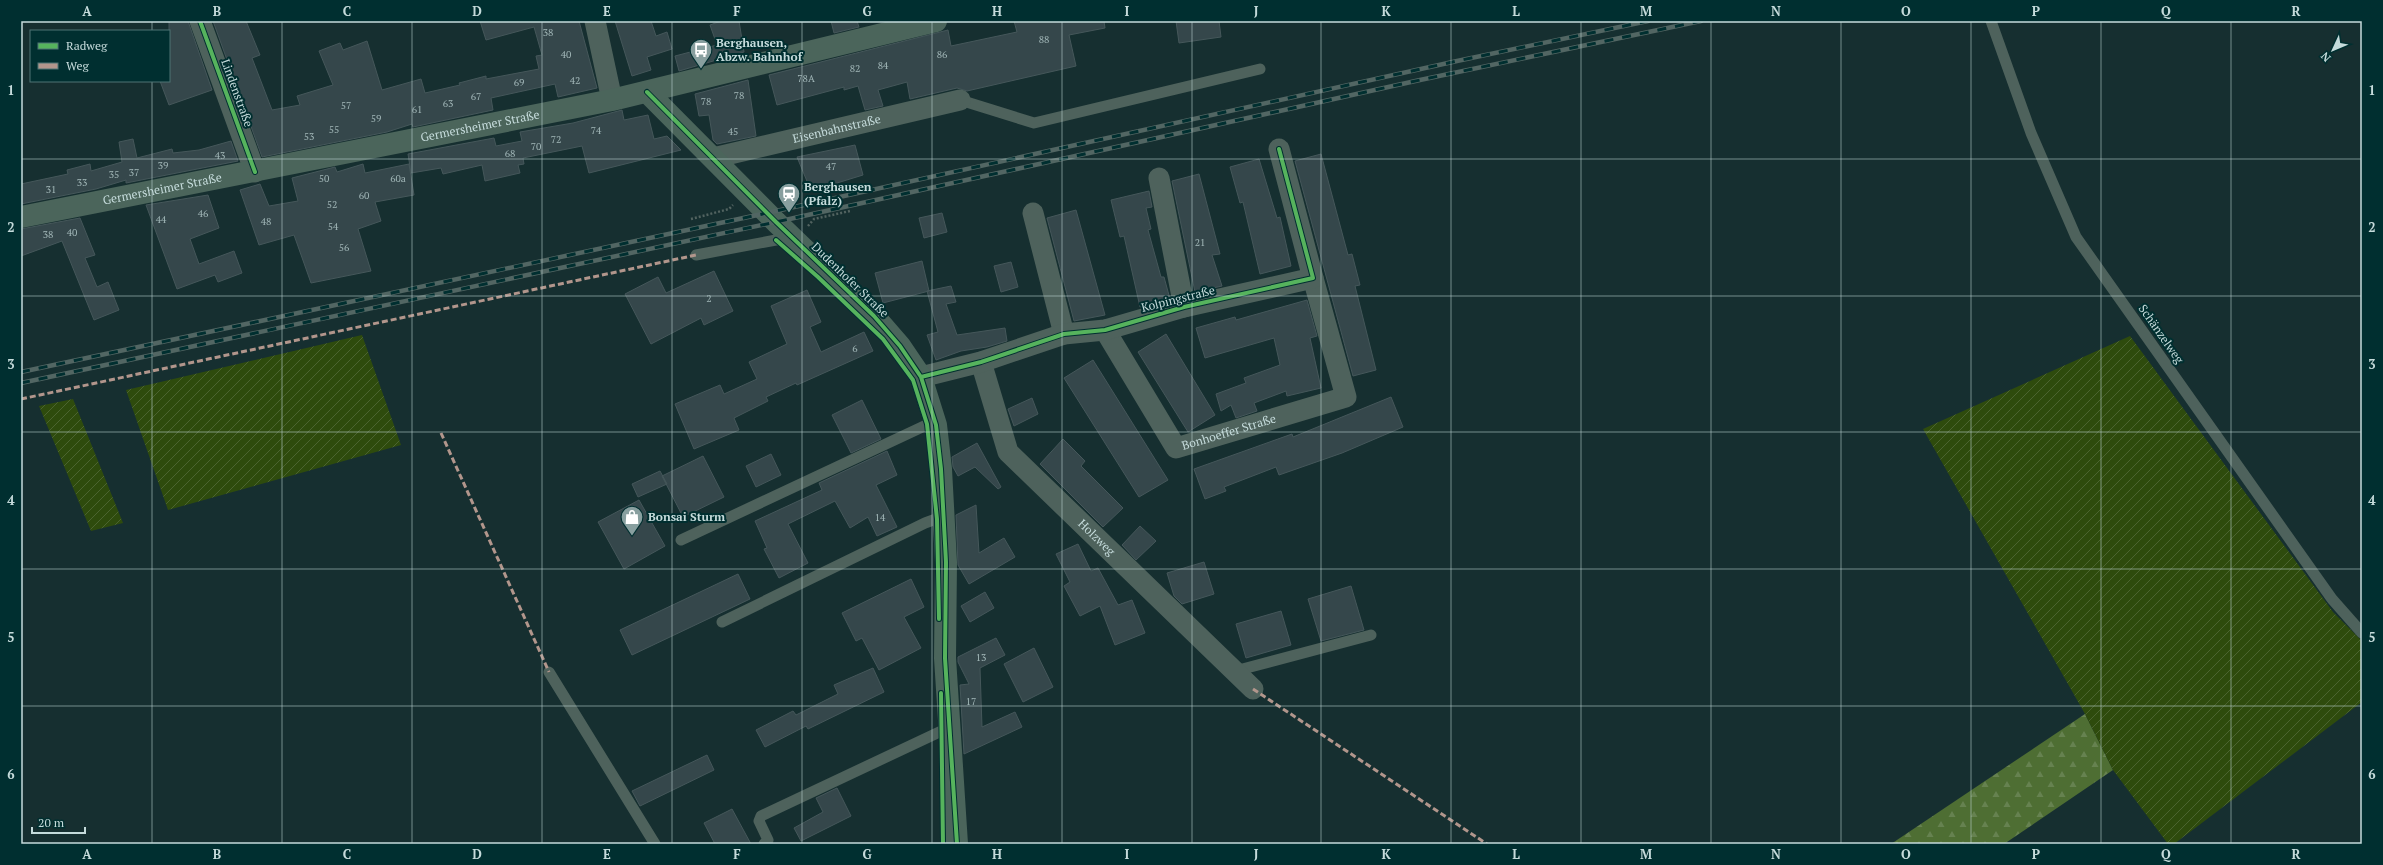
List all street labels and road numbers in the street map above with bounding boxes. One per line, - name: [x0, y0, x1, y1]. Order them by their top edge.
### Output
- street label: Lindenstraße: [218, 57, 257, 129]
- street label: Germersheimer Straße: [419, 107, 541, 145]
- street label: Eisenbahnstraße: [791, 111, 882, 146]
- street label: Germersheimer Straße: [101, 169, 223, 208]
- street label: Dudenhofer Straße: [809, 239, 892, 320]
- street label: Kolpingstraße: [1140, 282, 1216, 315]
- street label: Schänzelweg: [2136, 301, 2188, 367]
- street label: Bonhoeffer Straße: [1180, 410, 1278, 453]
- street label: Holzweg: [1075, 516, 1119, 559]

